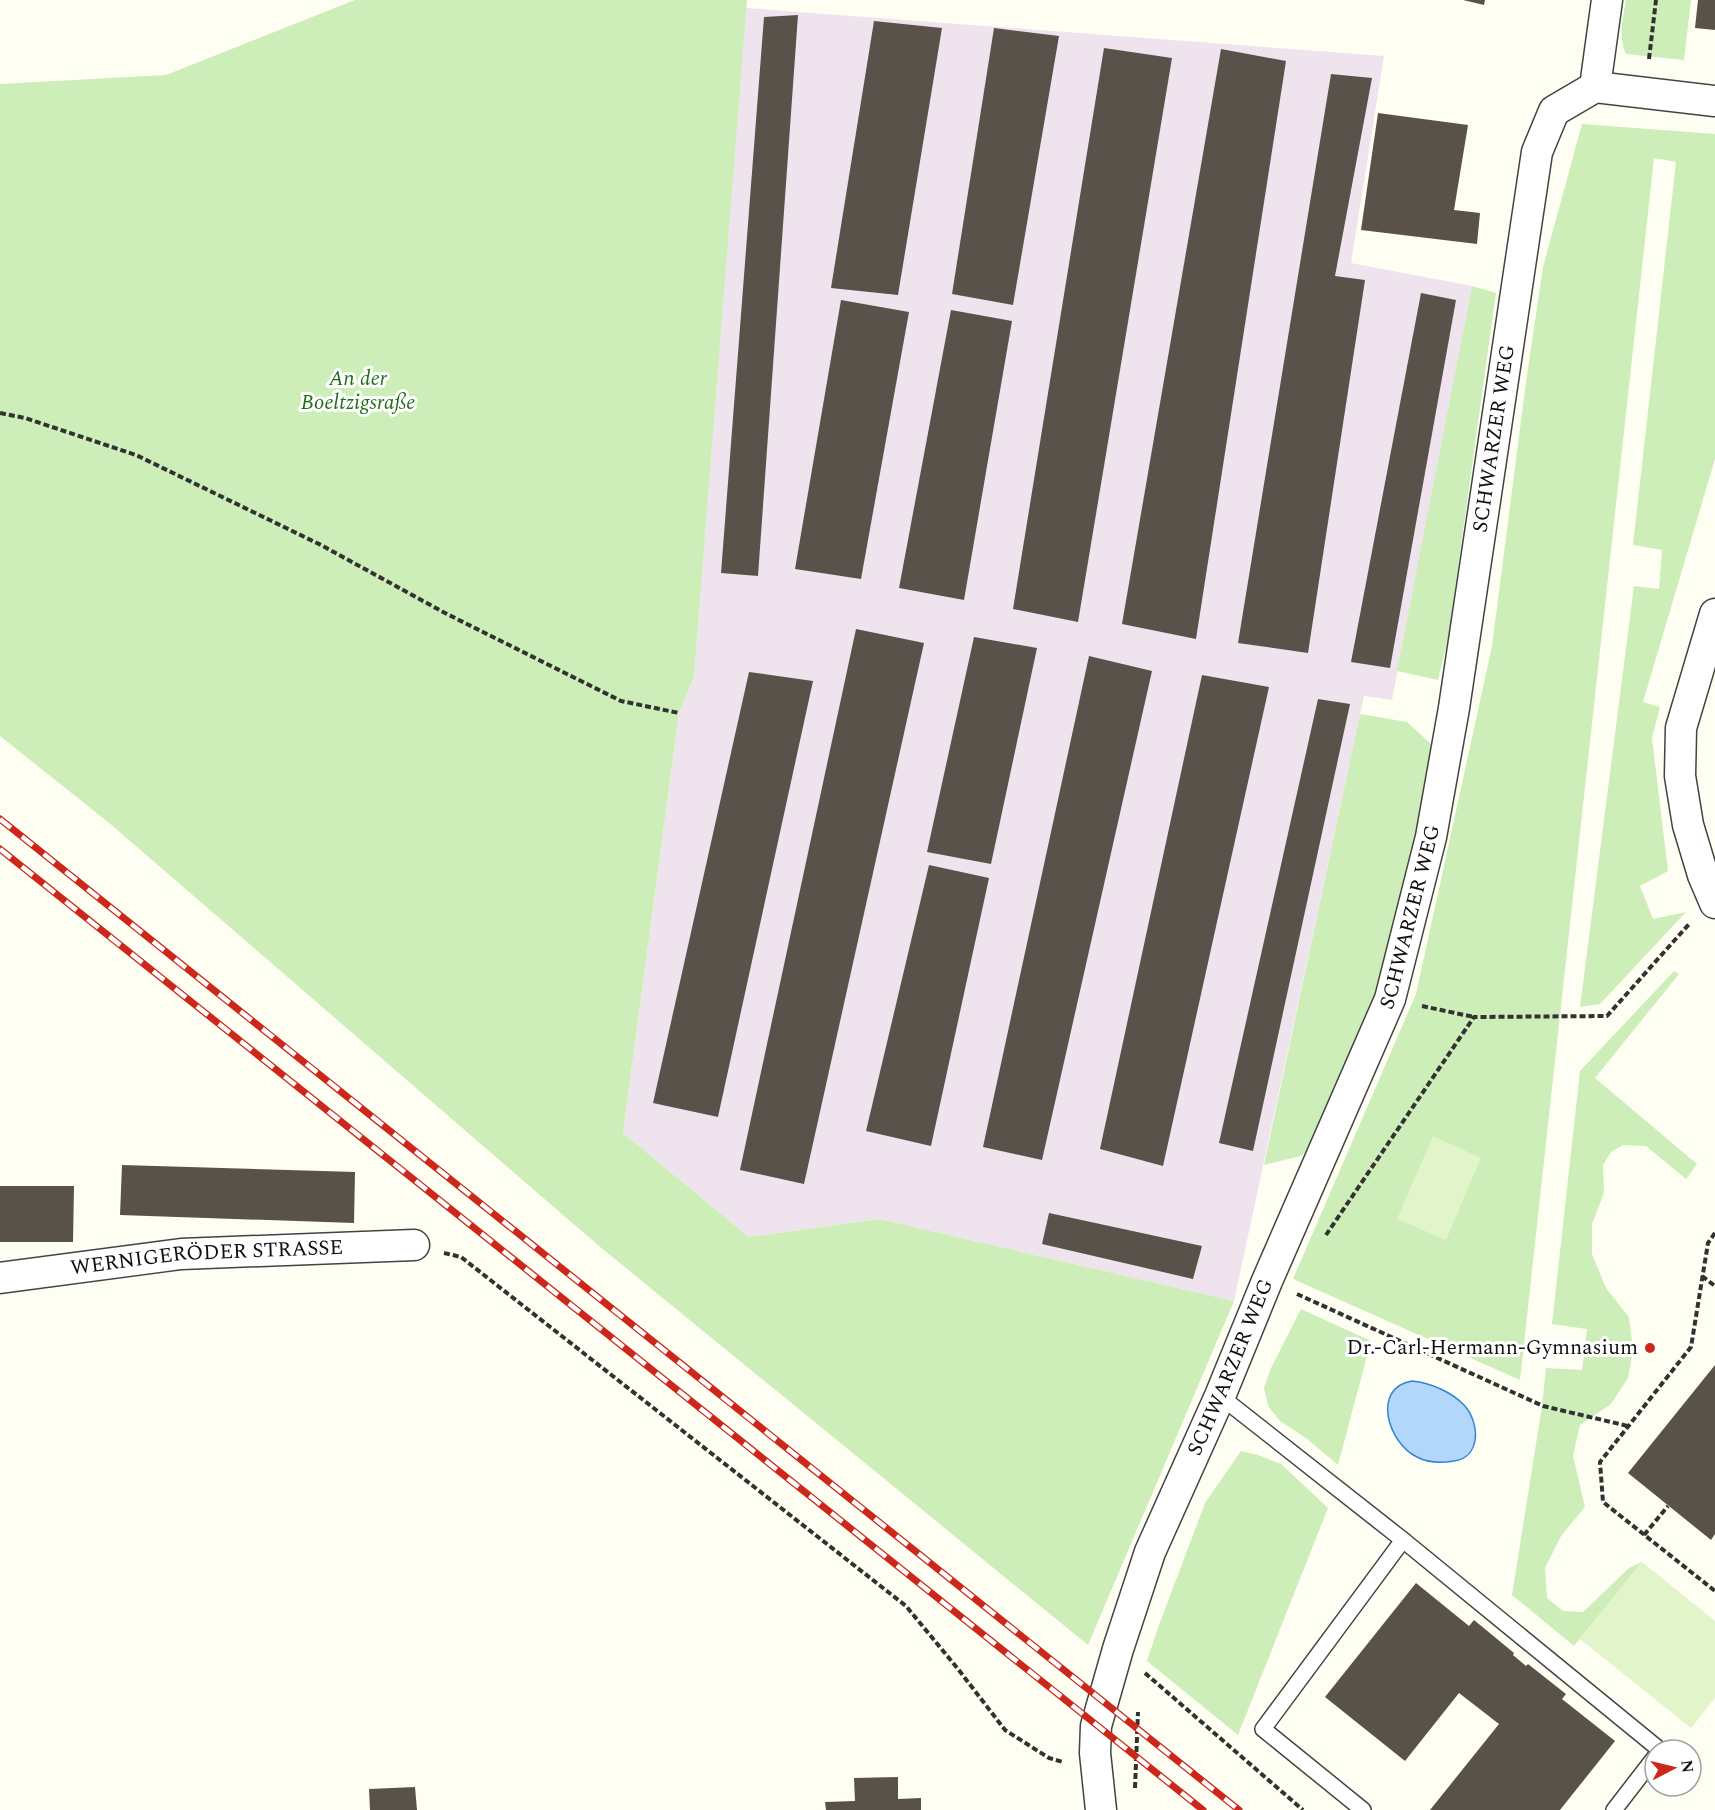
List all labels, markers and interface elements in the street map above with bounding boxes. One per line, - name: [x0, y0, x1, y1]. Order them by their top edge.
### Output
- street label: SCHWARZER WEG: [1464, 342, 1524, 535]
- park label: An der Boeltzigsraße: [301, 363, 415, 419]
- street label: SCHWARZER WEG: [1371, 822, 1449, 1015]
- street label: WERNIGERÖDER STRASSE: [68, 1232, 344, 1285]
- street label: SCHWARZER WEG: [1179, 1274, 1282, 1461]
- place label: Dr.-Carl-Hermann-Gymnasium: [1346, 1332, 1638, 1364]
- marker: Dr.-Carl-Hermann-Gymnasium: [1643, 1341, 1657, 1355]
- north arrow: [1643, 1738, 1703, 1798]
- text: N: [1674, 1758, 1700, 1774]

